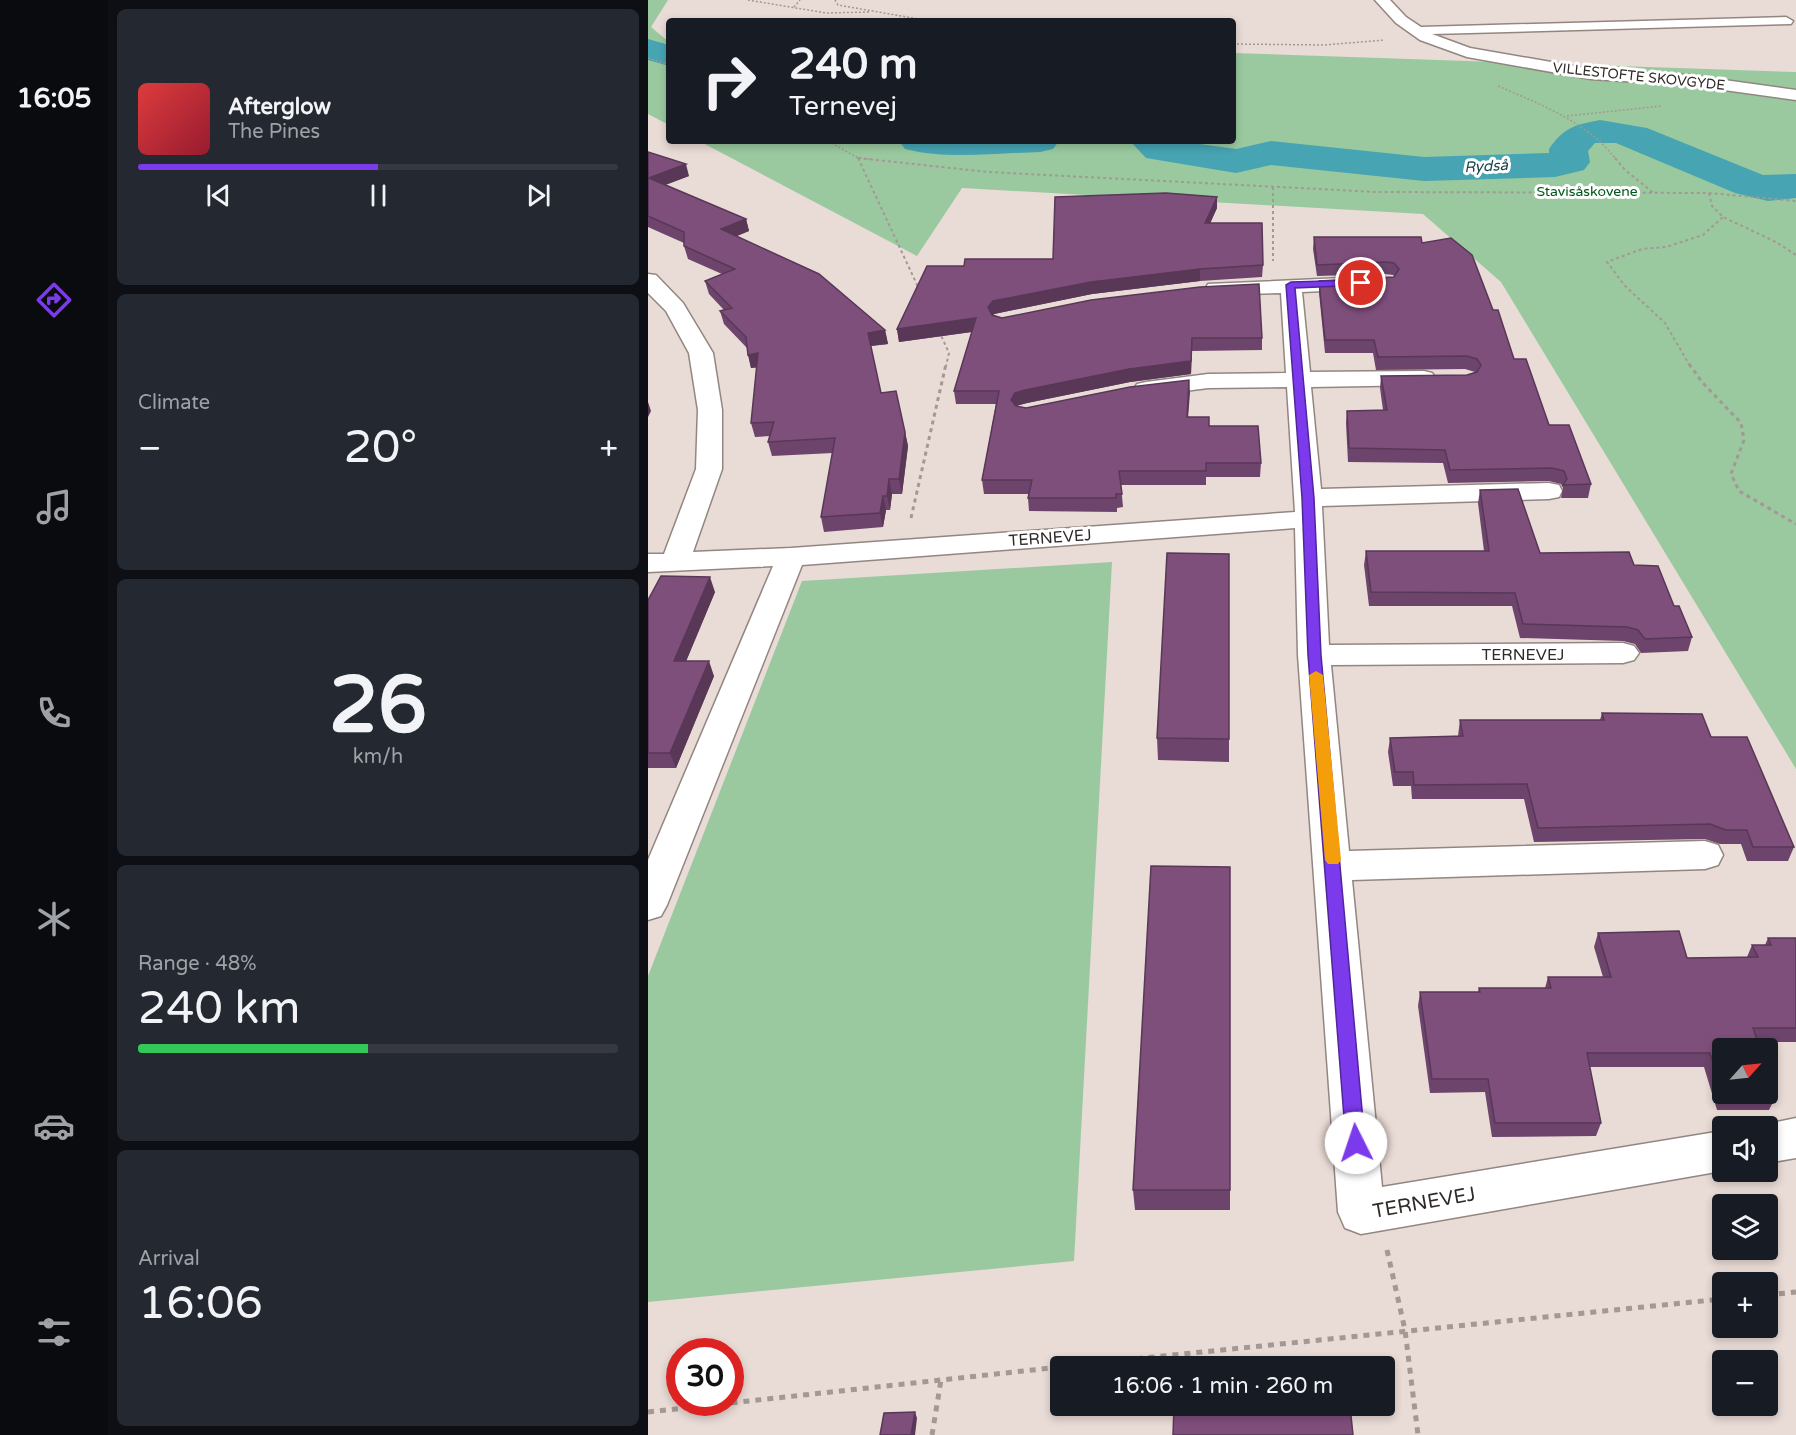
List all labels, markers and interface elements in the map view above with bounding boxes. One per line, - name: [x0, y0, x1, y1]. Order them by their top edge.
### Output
- text: 240 m: [789, 39, 918, 90]
- icon: right: [690, 42, 768, 120]
- street label: VILLESTOFTE SKOVGYDE: [1552, 59, 1726, 94]
- text: 16:05: [17, 82, 91, 115]
- text: Ternevej: [789, 90, 897, 123]
- text: Afterglow: [228, 94, 331, 120]
- text: The Pines: [228, 120, 320, 144]
- water label: Rydså: [1464, 156, 1509, 176]
- icon: previous: [202, 179, 235, 212]
- icon: pause: [362, 179, 395, 212]
- icon: next: [522, 179, 555, 212]
- park label: Stavisåskovene: [1536, 183, 1638, 200]
- pin: [1335, 257, 1386, 308]
- icon: arrive: [1344, 266, 1377, 299]
- icon: directions: [33, 279, 75, 321]
- text: Climate: [138, 391, 210, 415]
- text: 20°: [344, 421, 417, 475]
- text: −: [138, 429, 162, 468]
- text: +: [599, 429, 618, 468]
- icon: music: [33, 486, 75, 528]
- street label: TERNEVEJ: [1008, 525, 1092, 551]
- street label: TERNEVEJ: [1481, 645, 1565, 665]
- text: 26: [329, 659, 427, 753]
- icon: phone: [33, 692, 75, 734]
- text: km/h: [353, 745, 403, 769]
- icon: climate: [33, 898, 75, 940]
- text: Range · 48%: [138, 952, 257, 976]
- text: 240 km: [138, 982, 300, 1036]
- north arrow: [1712, 1038, 1778, 1104]
- map controls: [1712, 1038, 1778, 1416]
- icon: car: [33, 1105, 75, 1147]
- position arrow: [1324, 1111, 1388, 1175]
- button: sound: [1712, 1116, 1778, 1182]
- street label: TERNEVEJ: [1371, 1182, 1477, 1224]
- button: layers: [1712, 1194, 1778, 1260]
- text: Arrival: [138, 1247, 200, 1271]
- button: +: [1712, 1272, 1778, 1338]
- text: 16:06: [138, 1277, 263, 1331]
- icon: filters: [33, 1311, 75, 1353]
- speed limit sign: 30: [666, 1338, 744, 1416]
- button: −: [1712, 1350, 1778, 1416]
- text: 16:06 · 1 min · 260 m: [1112, 1373, 1333, 1399]

